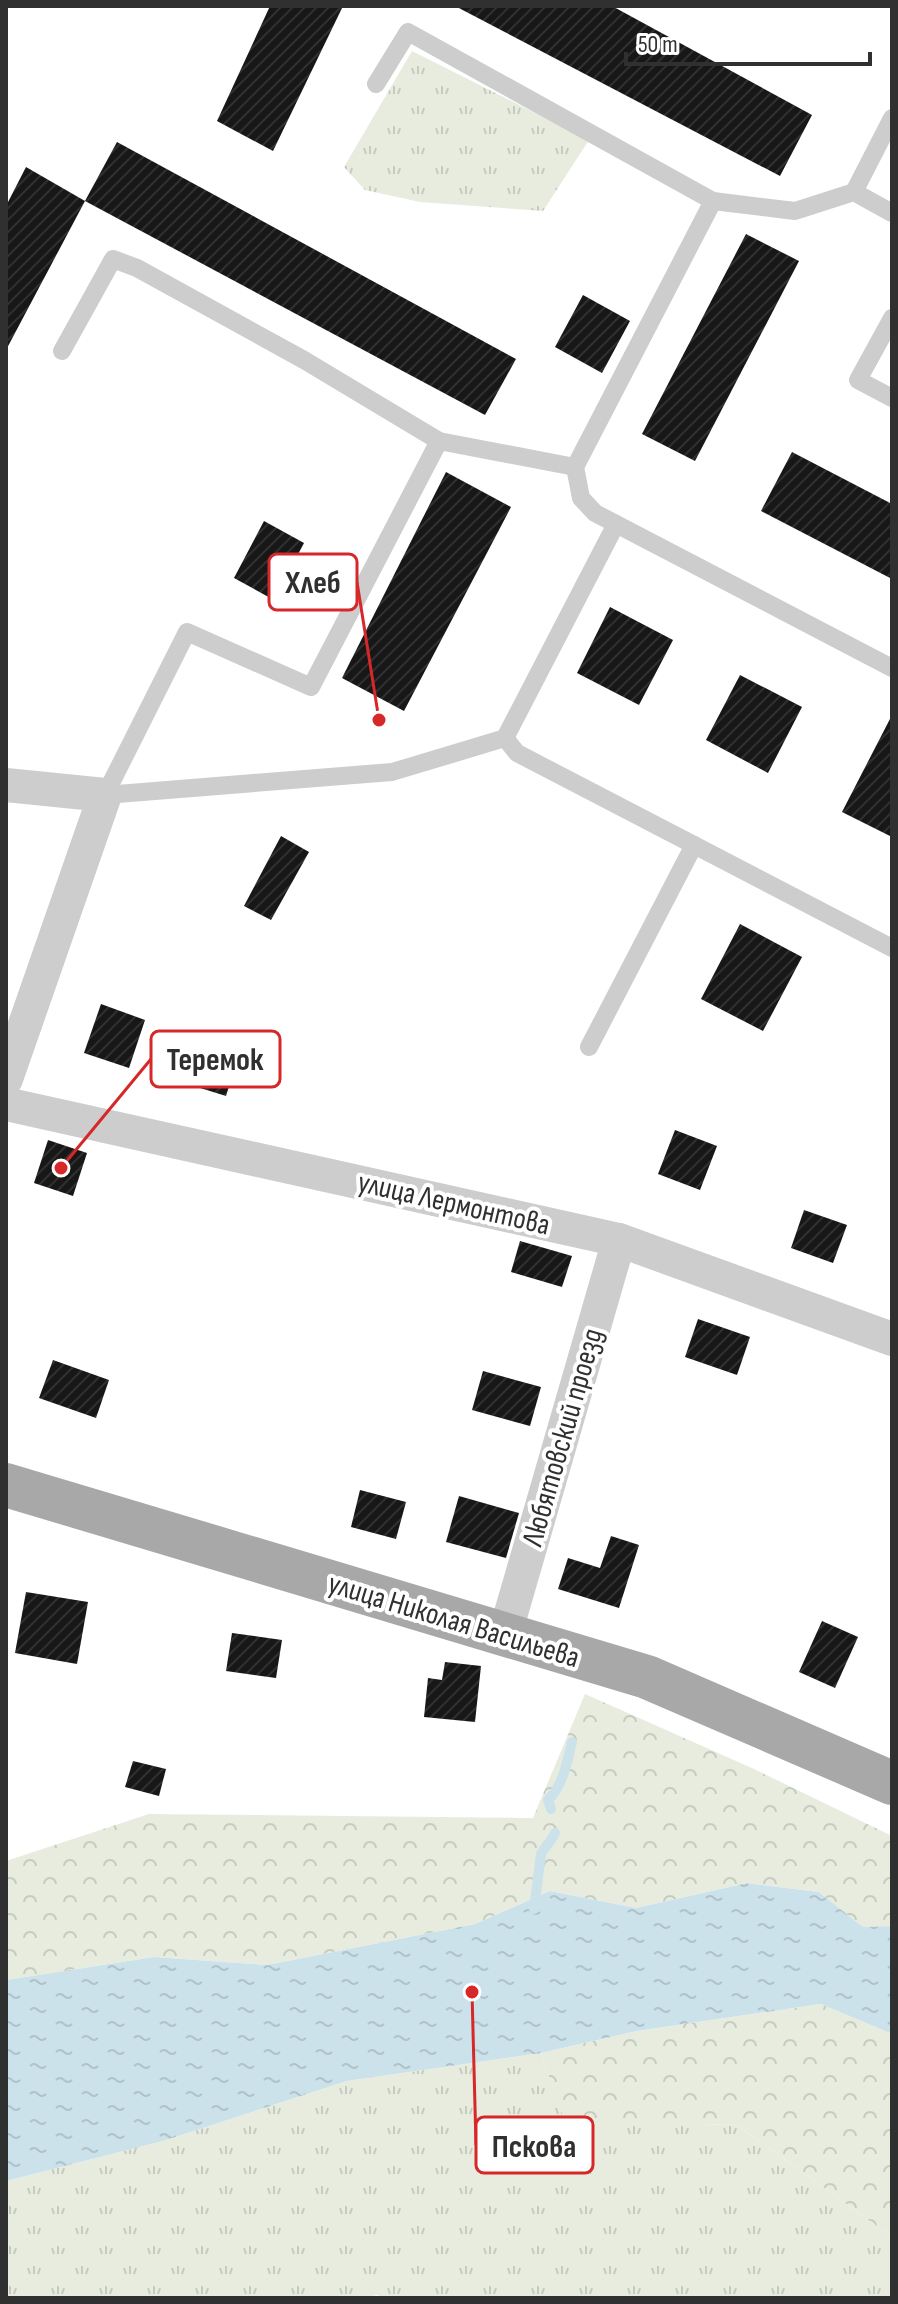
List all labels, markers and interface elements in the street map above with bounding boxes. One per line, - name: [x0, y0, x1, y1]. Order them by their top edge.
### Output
- scale bar: [626, 16, 870, 66]
- text: 50 m: [638, 30, 678, 59]
- callout: Хлеб: [269, 554, 357, 610]
- text: Хлеб: [284, 564, 341, 603]
- callout: Теремок: [151, 1031, 280, 1087]
- text: Теремок: [166, 1041, 264, 1080]
- street label: улица Лермонтова: [354, 1164, 553, 1244]
- street label: Любятовский проезд: [514, 1324, 611, 1551]
- street label: улица Николая Васильева: [324, 1566, 584, 1676]
- callout: Пскова: [476, 2117, 593, 2173]
- text: Пскова: [492, 2128, 576, 2167]

